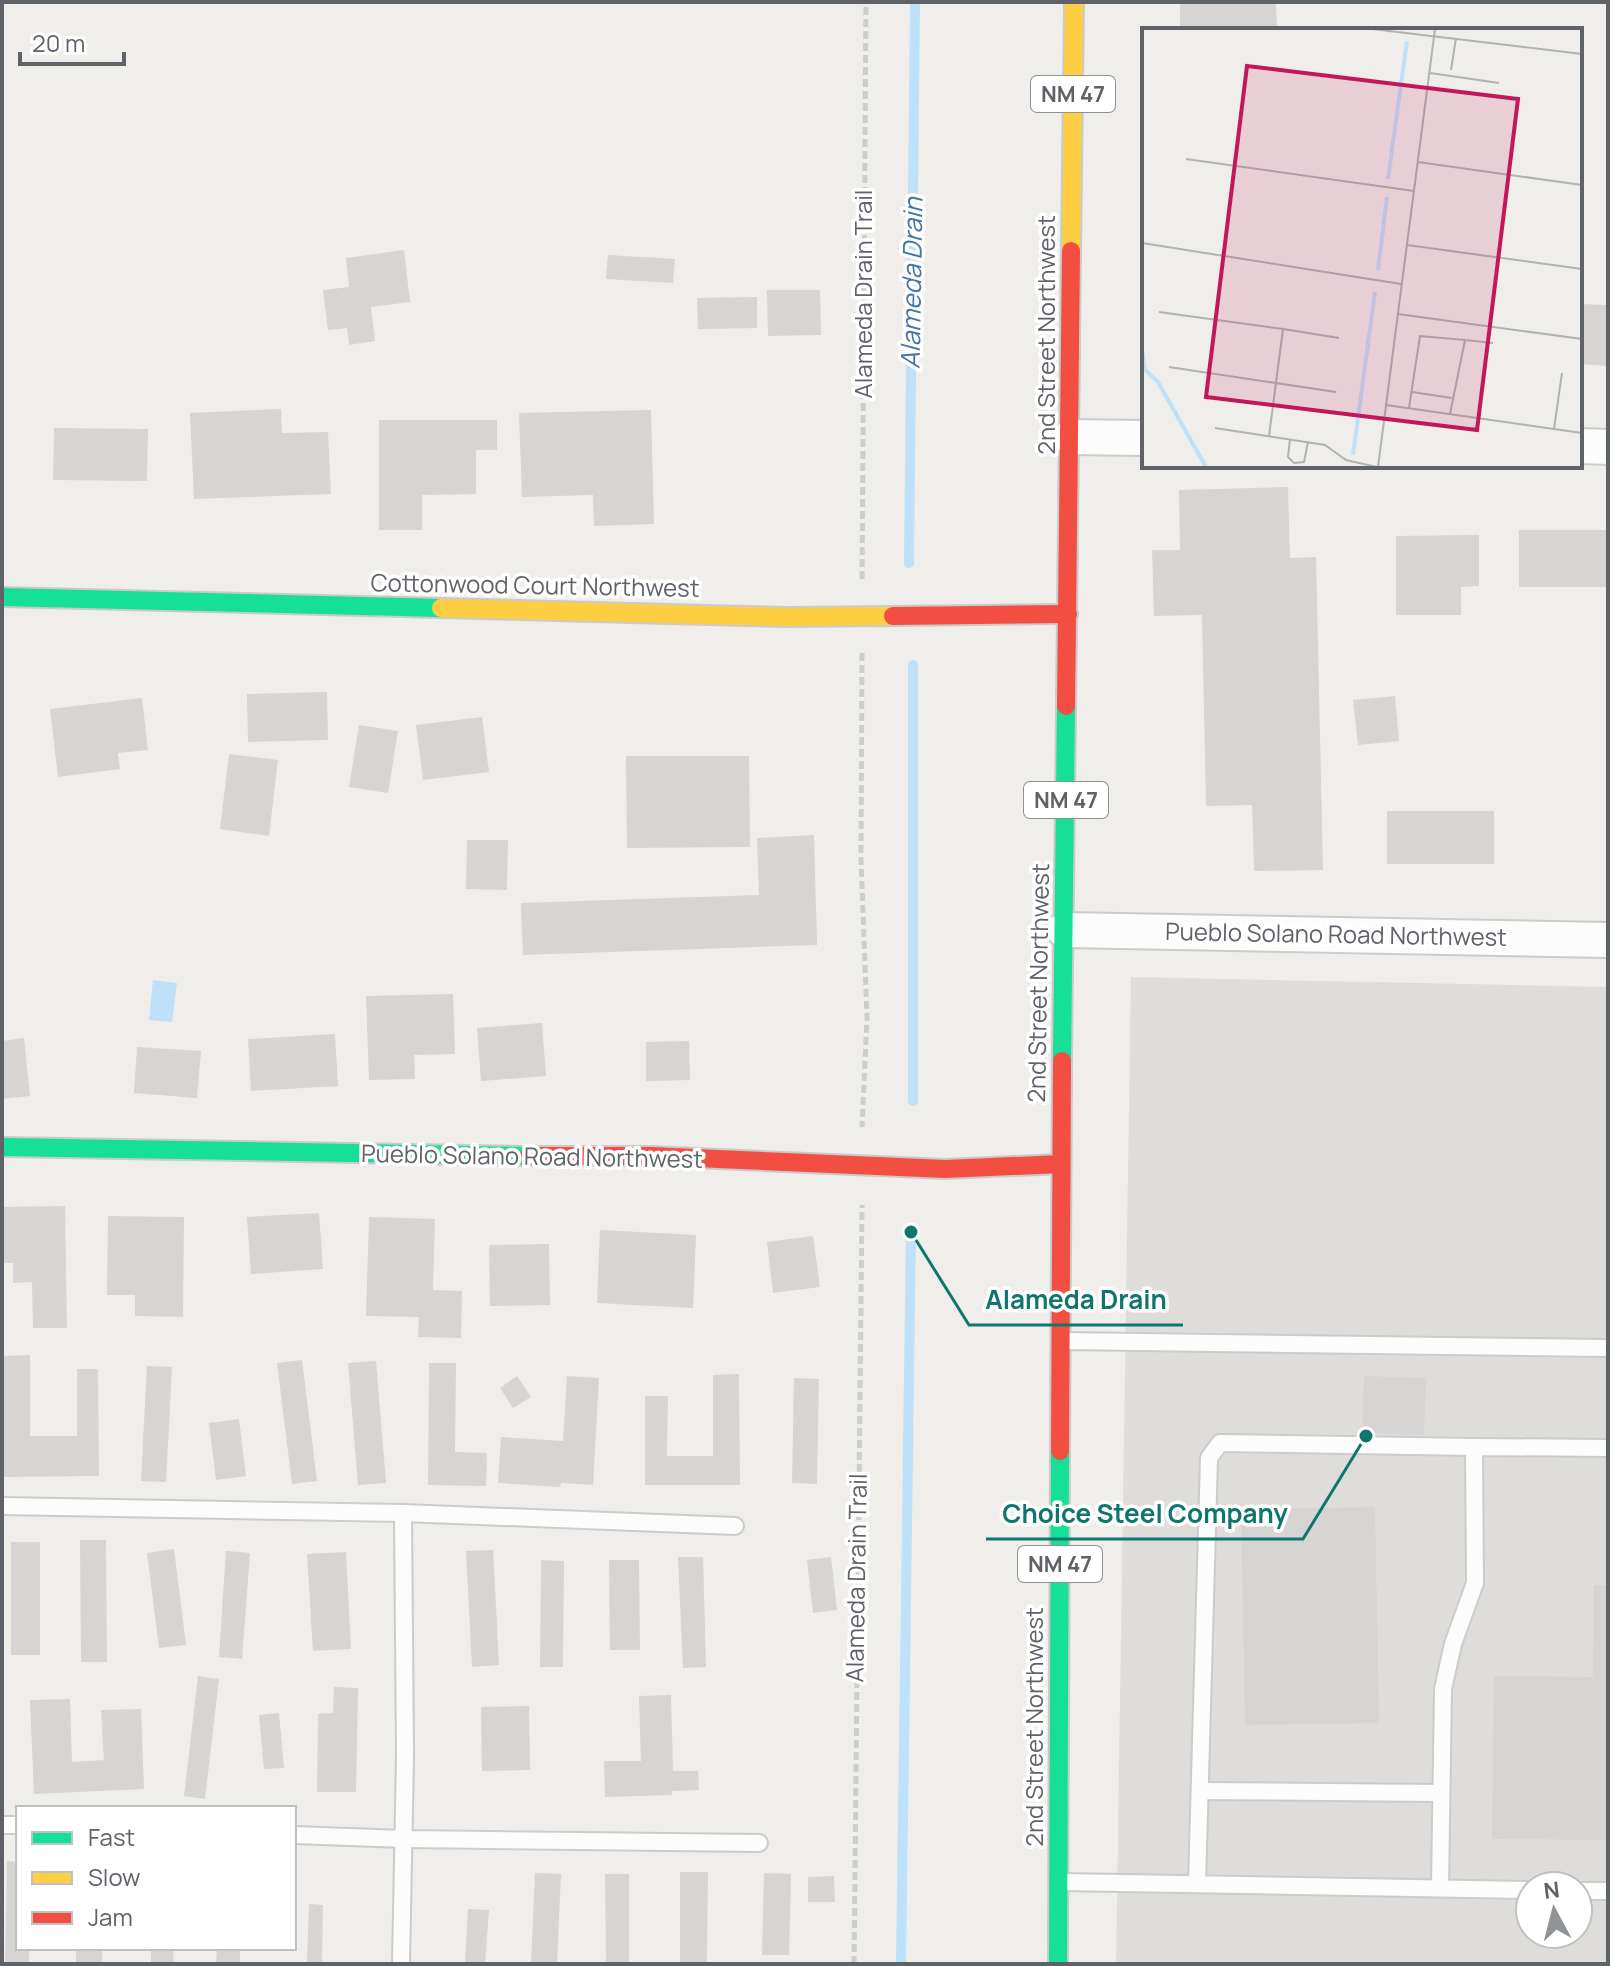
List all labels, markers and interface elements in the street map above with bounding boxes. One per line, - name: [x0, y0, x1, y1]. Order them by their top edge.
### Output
- scale bar: [20, 16, 124, 66]
- text: 20 m: [32, 26, 85, 59]
- inset map: [1142, 28, 1582, 468]
- road number: NM 47: [1031, 76, 1115, 112]
- street label: Alameda Drain Trail: [846, 190, 879, 398]
- water label: Alameda Drain: [892, 195, 931, 369]
- street label: 2nd Street Northwest: [1029, 215, 1062, 455]
- street label: Cottonwood Court Northwest: [370, 565, 700, 604]
- road number: NM 47: [1024, 782, 1108, 818]
- street label: 2nd Street Northwest: [1019, 863, 1056, 1103]
- street label: Pueblo Solano Road Northwest: [1165, 914, 1507, 953]
- street label: Pueblo Solano Road Northwest: [361, 1136, 703, 1175]
- callout: Alameda Drain: [969, 1275, 1183, 1325]
- text: Alameda Drain: [985, 1281, 1167, 1317]
- street label: Alameda Drain Trail: [837, 1473, 874, 1683]
- callout: Choice Steel Company: [986, 1489, 1303, 1539]
- text: Choice Steel Company: [1002, 1495, 1288, 1531]
- road number: NM 47: [1018, 1546, 1102, 1582]
- street label: 2nd Street Northwest: [1017, 1607, 1050, 1847]
- legend: [16, 1806, 296, 1950]
- text: Fast: [88, 1820, 135, 1853]
- text: Slow: [88, 1860, 141, 1893]
- north arrow: [1514, 1870, 1594, 1950]
- text: N: [1542, 1874, 1561, 1906]
- text: Jam: [88, 1900, 133, 1933]

